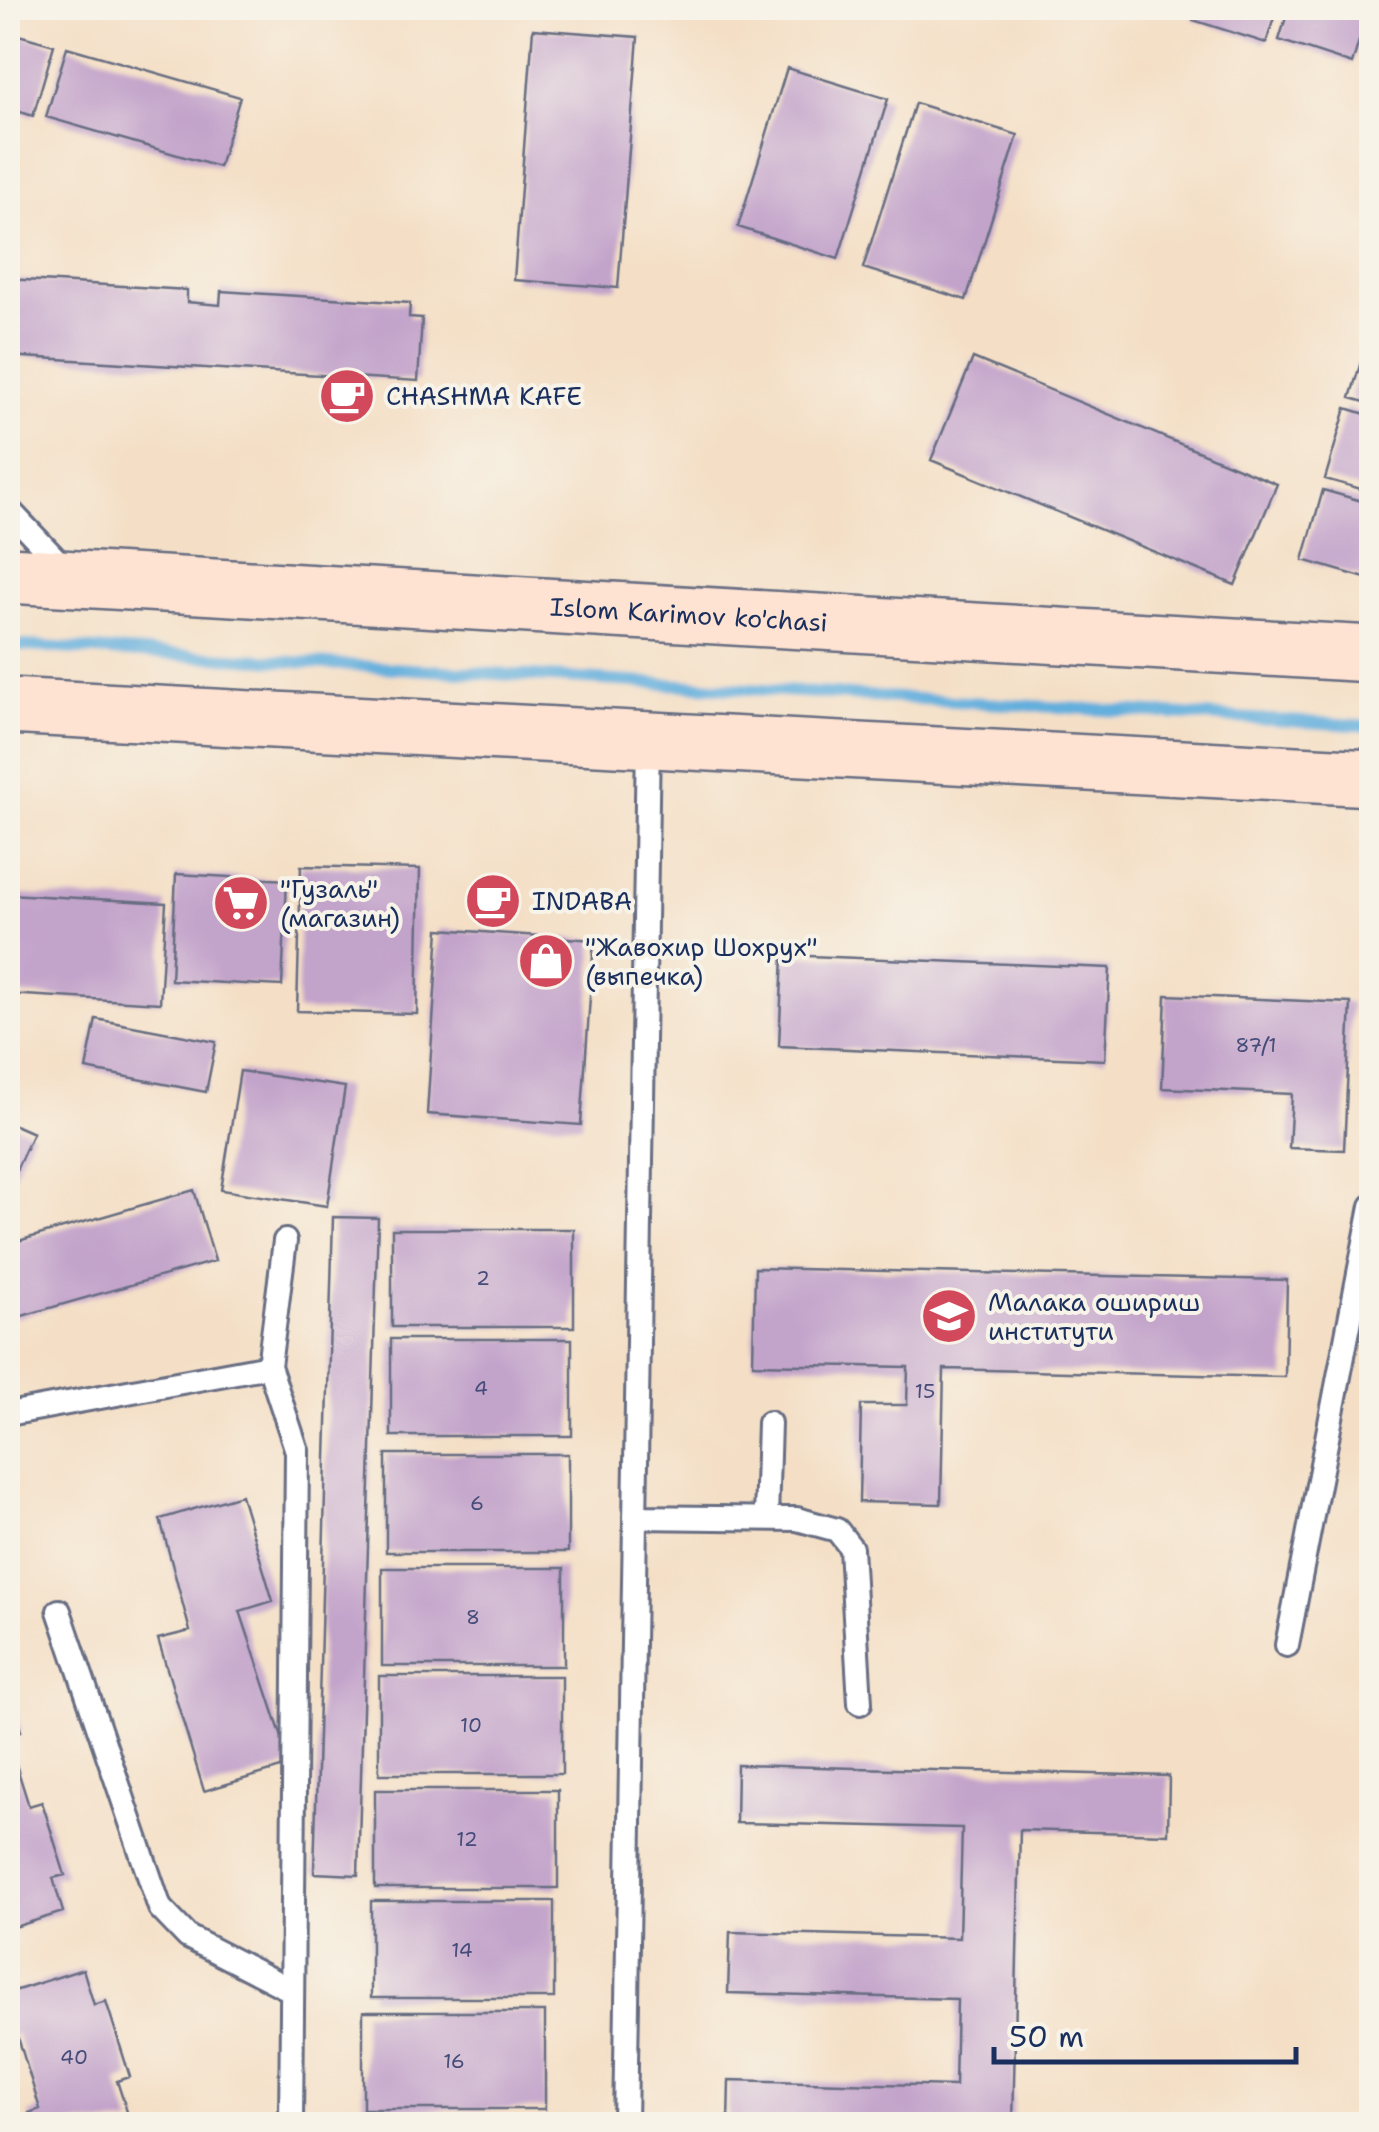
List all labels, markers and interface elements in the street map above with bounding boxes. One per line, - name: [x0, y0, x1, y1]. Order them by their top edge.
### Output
- cafe icon: CHASHMA KAFE: [317, 366, 377, 426]
- place label: CHASHMA KAFE: [386, 379, 582, 413]
- street label: Islom Karimov ko'chasi: [549, 589, 829, 639]
- cafe icon: INDABA: [463, 871, 523, 931]
- place label: "Гузаль" (магазин): [280, 872, 400, 935]
- supermarket icon: "Гузаль" (магазин): [211, 873, 271, 933]
- place label: INDABA: [532, 884, 632, 918]
- place label: "Жавохир Шохрух" (выпечка): [585, 930, 818, 993]
- shop icon: "Жавохир Шохрух" (выпечка): [516, 931, 576, 991]
- house number: 87/1: [1235, 1032, 1277, 1058]
- house number: 2: [476, 1265, 490, 1291]
- place label: Малака ошириш институти: [988, 1285, 1200, 1348]
- school or university icon: Малака ошириш институти: [919, 1286, 979, 1346]
- house number: 4: [474, 1375, 488, 1401]
- house number: 15: [915, 1378, 935, 1404]
- house number: 6: [470, 1490, 484, 1516]
- house number: 8: [466, 1604, 480, 1630]
- house number: 10: [460, 1712, 482, 1738]
- house number: 12: [456, 1826, 478, 1852]
- house number: 14: [451, 1937, 473, 1963]
- scale bar: [994, 2002, 1296, 2064]
- text: 50 m: [1009, 2016, 1084, 2057]
- house number: 40: [60, 2044, 88, 2070]
- house number: 16: [443, 2048, 465, 2074]

